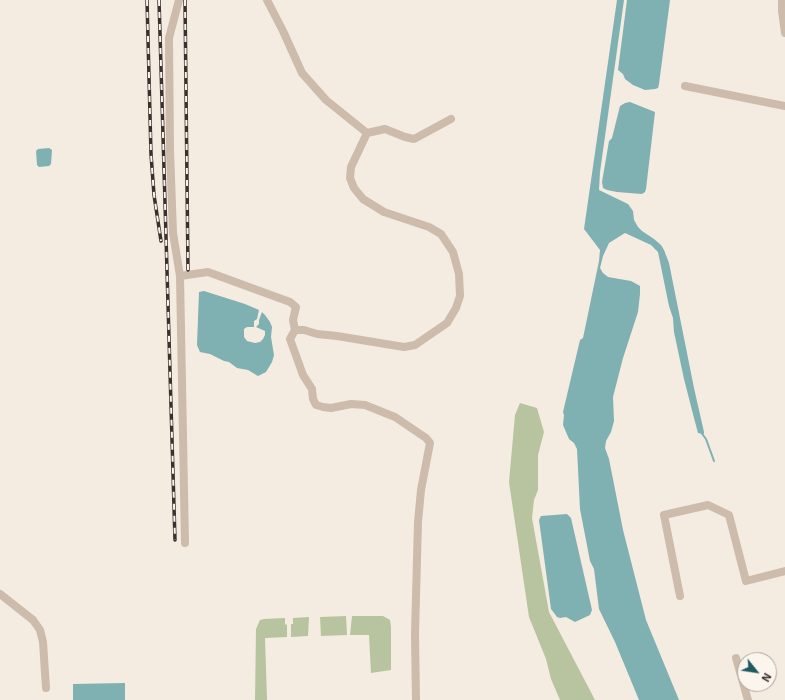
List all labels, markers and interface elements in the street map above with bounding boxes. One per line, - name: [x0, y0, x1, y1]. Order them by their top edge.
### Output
- north arrow: [737, 652, 777, 692]
- text: N: [759, 671, 775, 684]

